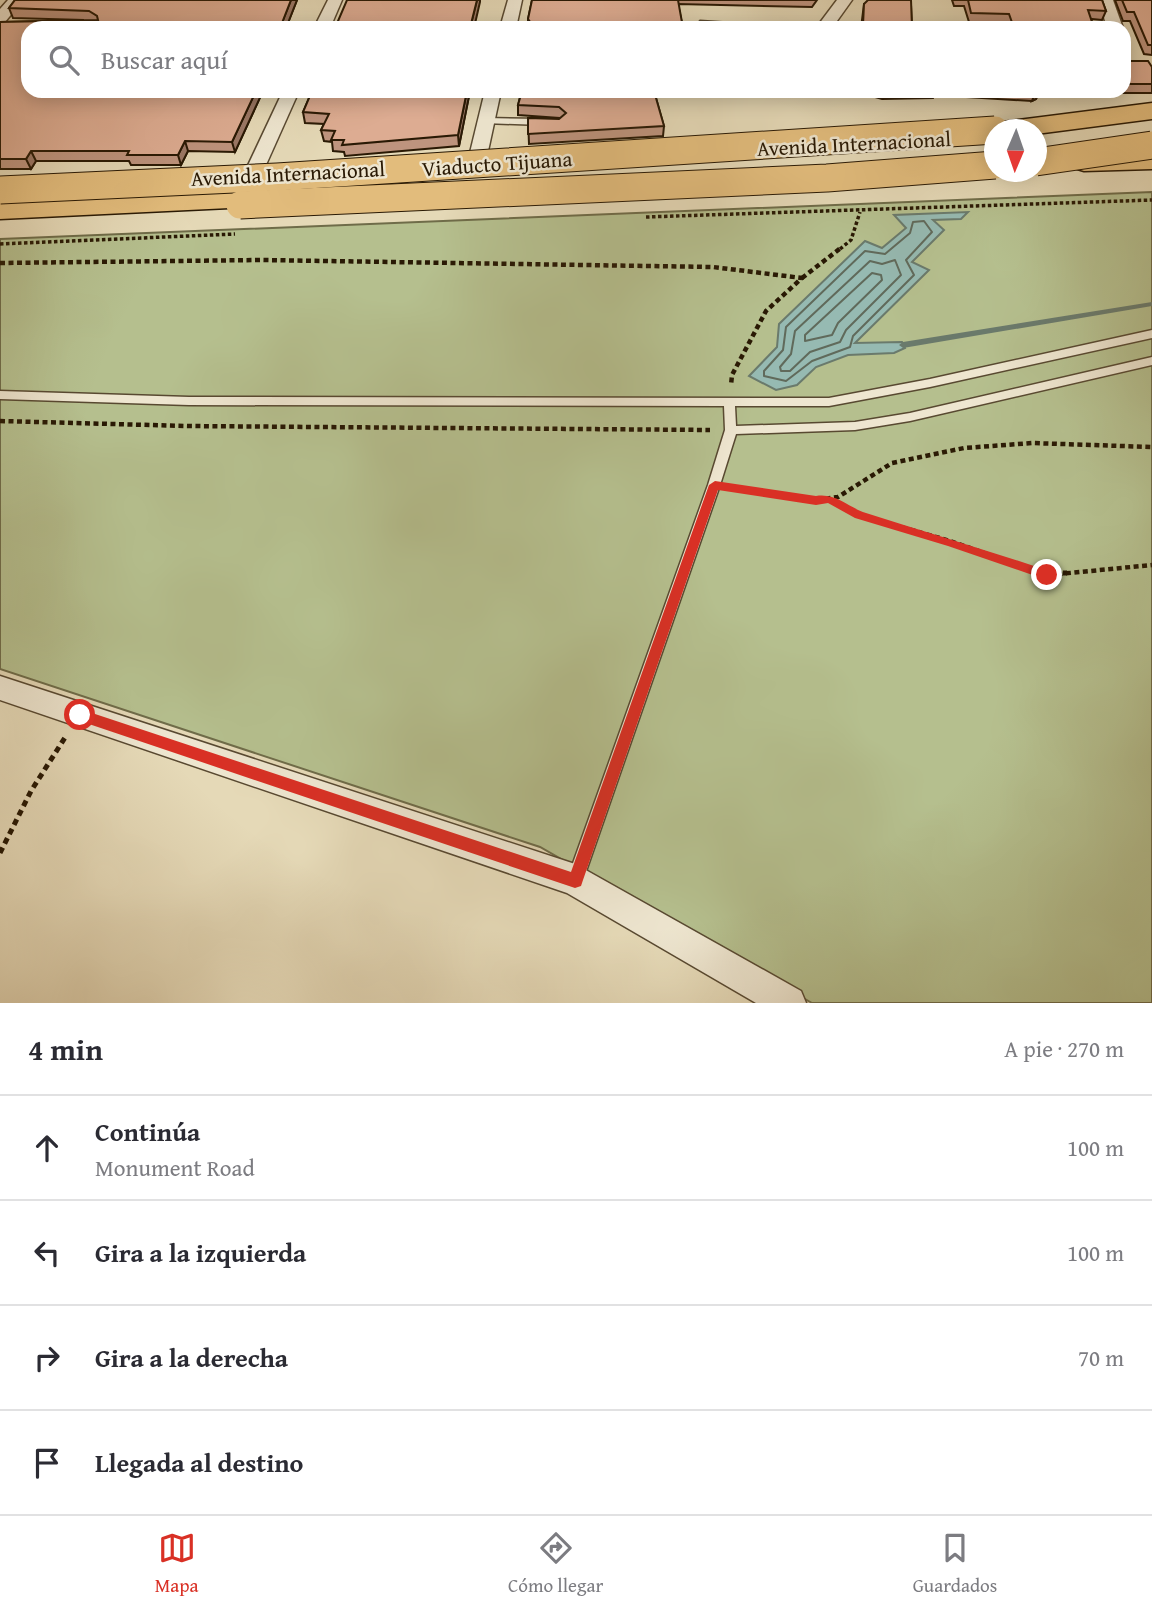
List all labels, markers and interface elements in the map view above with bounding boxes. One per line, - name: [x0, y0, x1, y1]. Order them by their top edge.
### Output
- search box: [21, 21, 1131, 98]
- text: Buscar aquí: [101, 40, 228, 79]
- icon: search: [45, 41, 83, 79]
- north arrow: [984, 119, 1047, 182]
- street label: Avenida Internacional: [756, 123, 952, 164]
- street label: Viaducto Tijuana: [421, 143, 573, 184]
- street label: Avenida Internacional: [190, 153, 386, 194]
- route end: [1031, 559, 1062, 590]
- route start: [64, 699, 95, 730]
- text: 4 min: [28, 1027, 103, 1071]
- text: A pie · 270 m: [1004, 1032, 1124, 1065]
- text: Continúa: [95, 1112, 200, 1151]
- icon: ahead: [28, 1129, 66, 1167]
- text: 100 m: [1067, 1131, 1124, 1164]
- text: Monument Road: [95, 1151, 255, 1184]
- text: Gira a la izquierda: [95, 1233, 306, 1272]
- icon: left: [28, 1234, 66, 1272]
- text: 100 m: [1067, 1236, 1124, 1269]
- text: Gira a la derecha: [95, 1338, 288, 1377]
- icon: right: [28, 1339, 66, 1377]
- text: 70 m: [1078, 1341, 1124, 1374]
- text: Llegada al destino: [95, 1443, 303, 1482]
- icon: arrive: [28, 1444, 66, 1482]
- tab: Mapa: [155, 1529, 199, 1599]
- tab: Cómo llegar: [508, 1529, 603, 1599]
- tab: Guardados: [913, 1529, 997, 1599]

